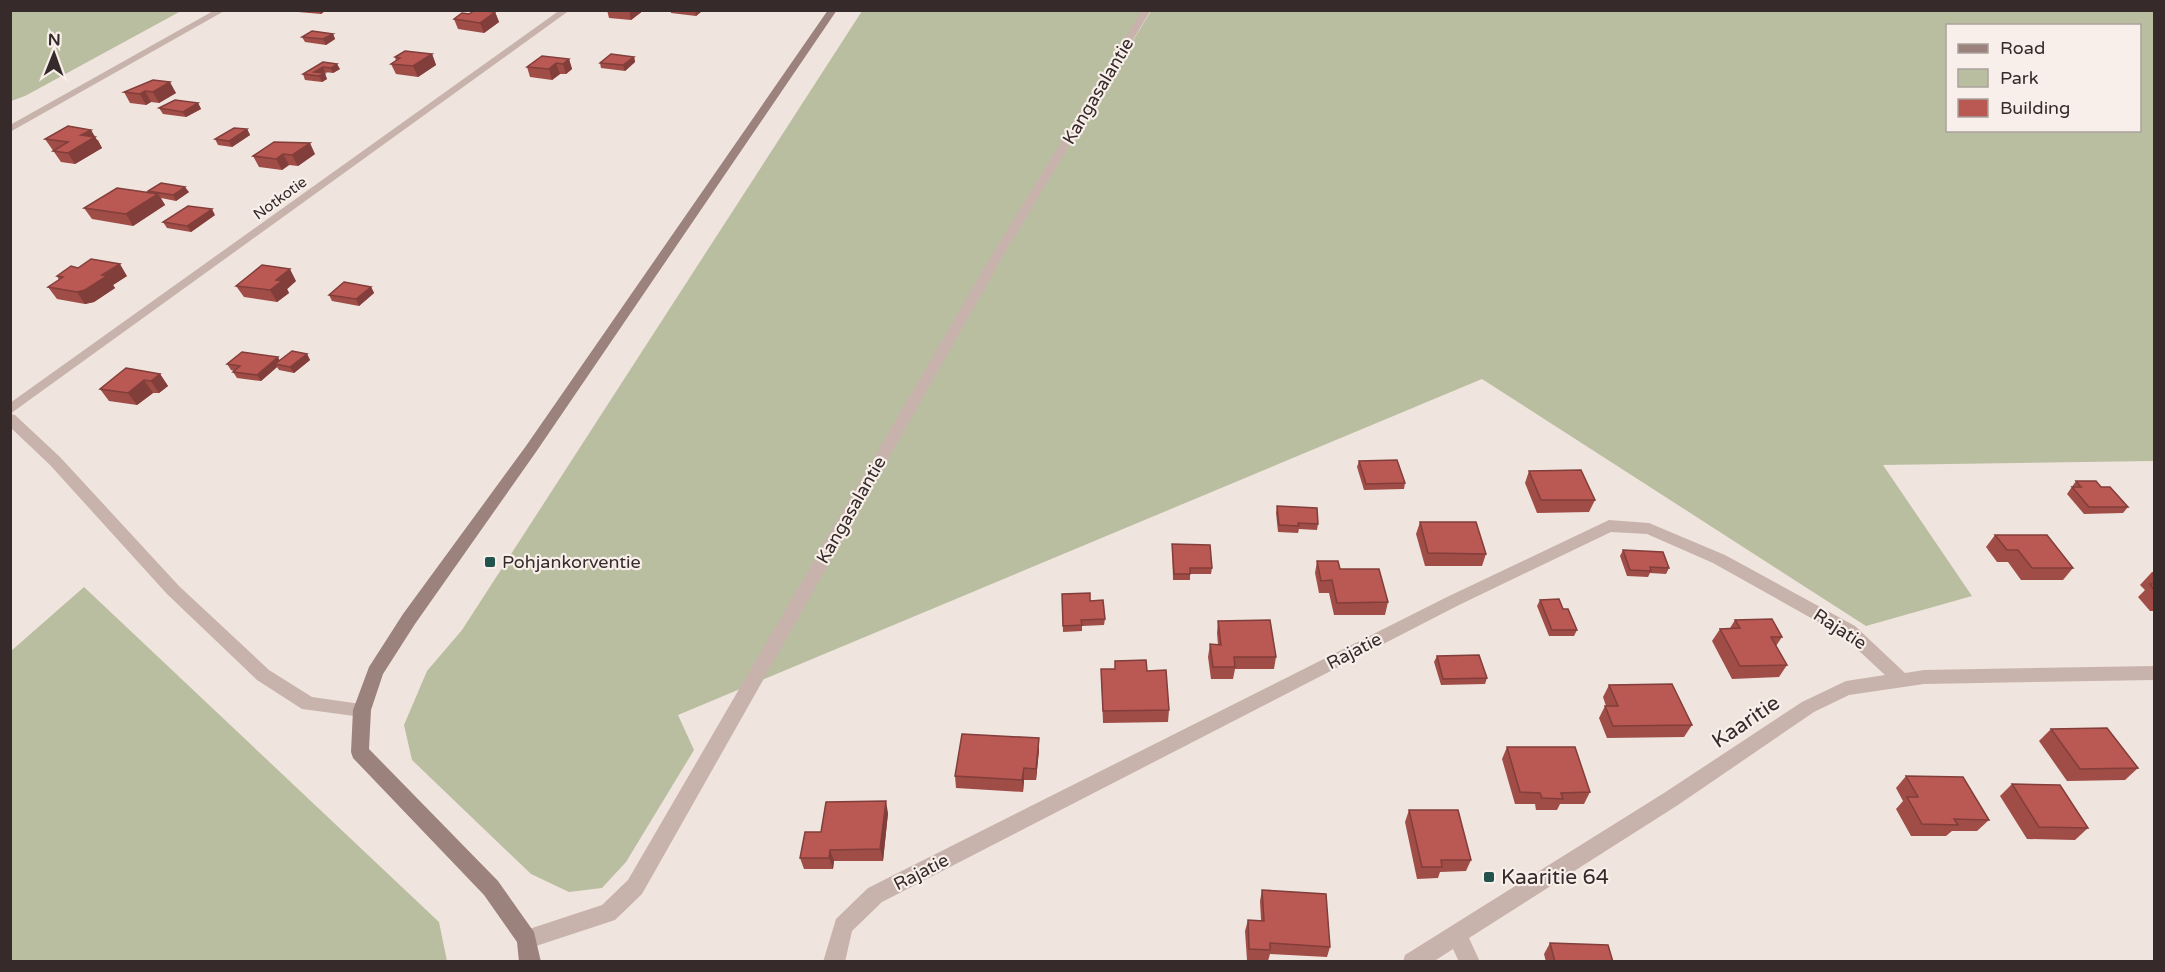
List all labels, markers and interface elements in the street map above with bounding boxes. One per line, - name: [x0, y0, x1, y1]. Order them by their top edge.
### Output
- north arrow: [24, 24, 84, 84]
- legend: [1946, 24, 2141, 132]
- text: N: [48, 30, 61, 50]
- street label: Kangasalantie: [1058, 34, 1138, 148]
- text: Road: [2000, 37, 2045, 59]
- text: Park: [2000, 67, 2039, 89]
- text: Building: [2000, 97, 2070, 119]
- street label: Notkotie: [250, 173, 310, 223]
- street label: Kangasalantie: [811, 452, 891, 568]
- place label: Pohjankorventie: [502, 551, 641, 573]
- marker: Pohjankorventie: [483, 555, 497, 569]
- street label: Rajatie: [1809, 604, 1871, 654]
- street label: Rajatie: [1323, 628, 1385, 674]
- street label: Kaaritie: [1707, 690, 1785, 754]
- street label: Rajatie: [890, 849, 952, 895]
- place label: Kaaritie 64: [1501, 865, 1609, 890]
- marker: Kaaritie 64: [1482, 870, 1496, 884]

